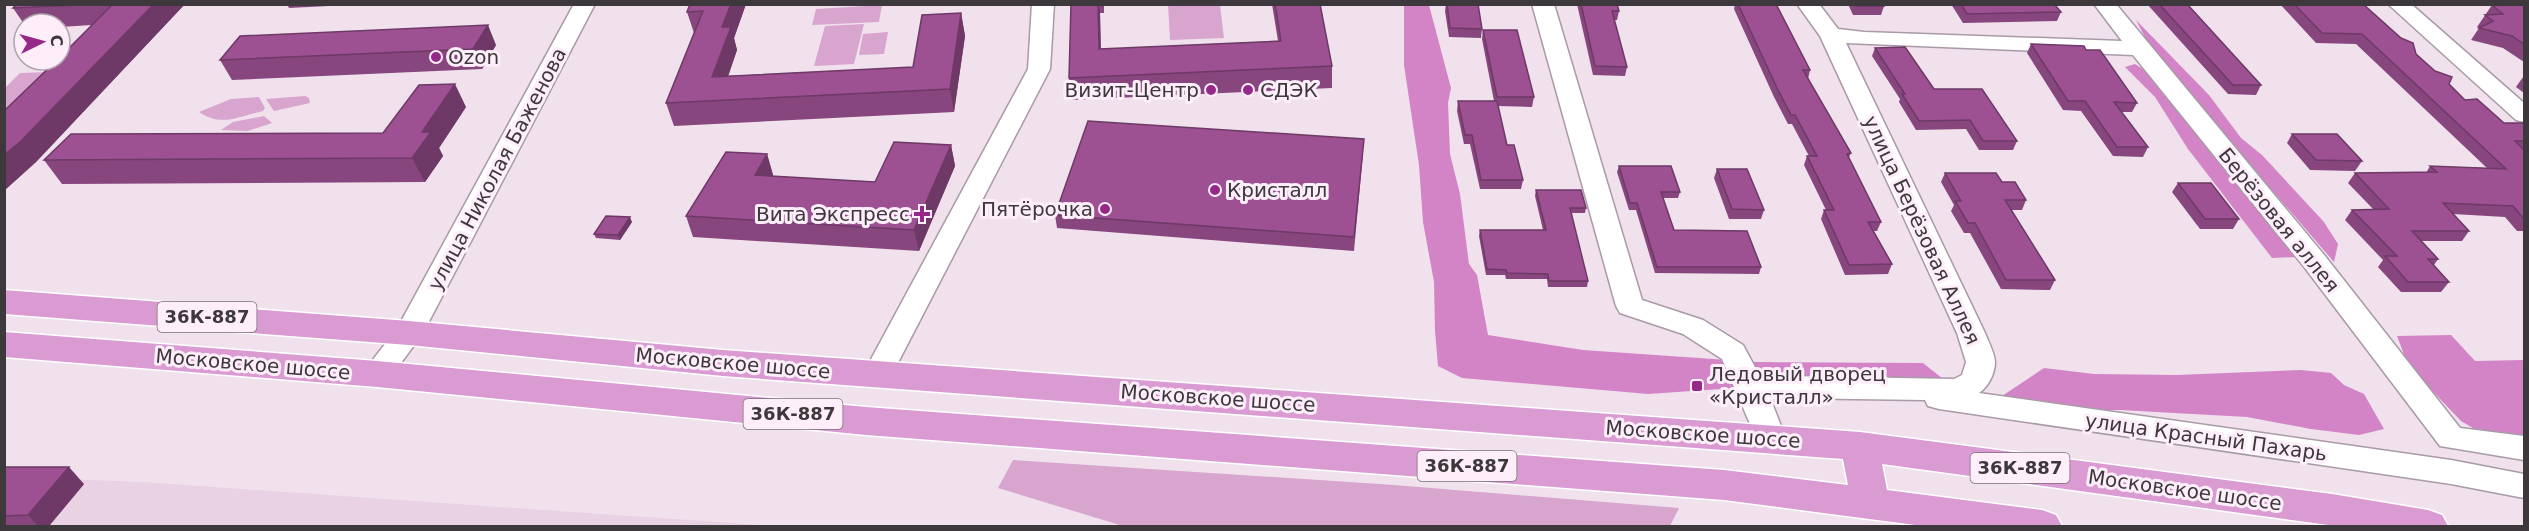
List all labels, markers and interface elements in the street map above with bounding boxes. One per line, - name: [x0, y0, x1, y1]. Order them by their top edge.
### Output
- north arrow: [12, 12, 72, 72]
- text: С: [46, 34, 66, 47]
- street label: улица Николая Баженова: [423, 44, 571, 294]
- place label: Ozon: [448, 45, 499, 69]
- marker: Ozon: [429, 50, 443, 64]
- place label: Визит-Центр: [1065, 78, 1199, 102]
- place label: СДЭК: [1260, 78, 1318, 102]
- marker: Визит-Центр: [1204, 83, 1218, 97]
- marker: СДЭК: [1241, 83, 1255, 97]
- street label: улица Берёзовая Аллея: [1858, 112, 1986, 348]
- street label: Берёзовая аллея: [2214, 143, 2344, 297]
- place label: Кристалл: [1227, 178, 1327, 202]
- marker: Кристалл: [1208, 183, 1222, 197]
- place label: Пятёрочка: [981, 197, 1093, 221]
- place label: Вита Экспресс: [756, 202, 910, 226]
- marker: Пятёрочка: [1098, 202, 1112, 216]
- marker: Вита Экспресс: [915, 207, 929, 221]
- road number: 36К-887: [158, 302, 256, 332]
- street label: Московское шоссе: [635, 343, 831, 383]
- street label: Московское шоссе: [155, 344, 351, 384]
- place label: Ледовый дворец «Кристалл»: [1709, 362, 1886, 409]
- street label: Московское шоссе: [1120, 379, 1316, 417]
- marker: Ледовый дворец «Кристалл»: [1690, 379, 1704, 393]
- road number: 36К-887: [744, 399, 842, 429]
- street label: улица Красный Пахарь: [2083, 408, 2329, 466]
- street label: Московское шоссе: [1605, 415, 1801, 453]
- road number: 36К-887: [1418, 451, 1516, 481]
- road number: 36К-887: [1970, 453, 2070, 483]
- street label: Московское шоссе: [2087, 465, 2283, 515]

